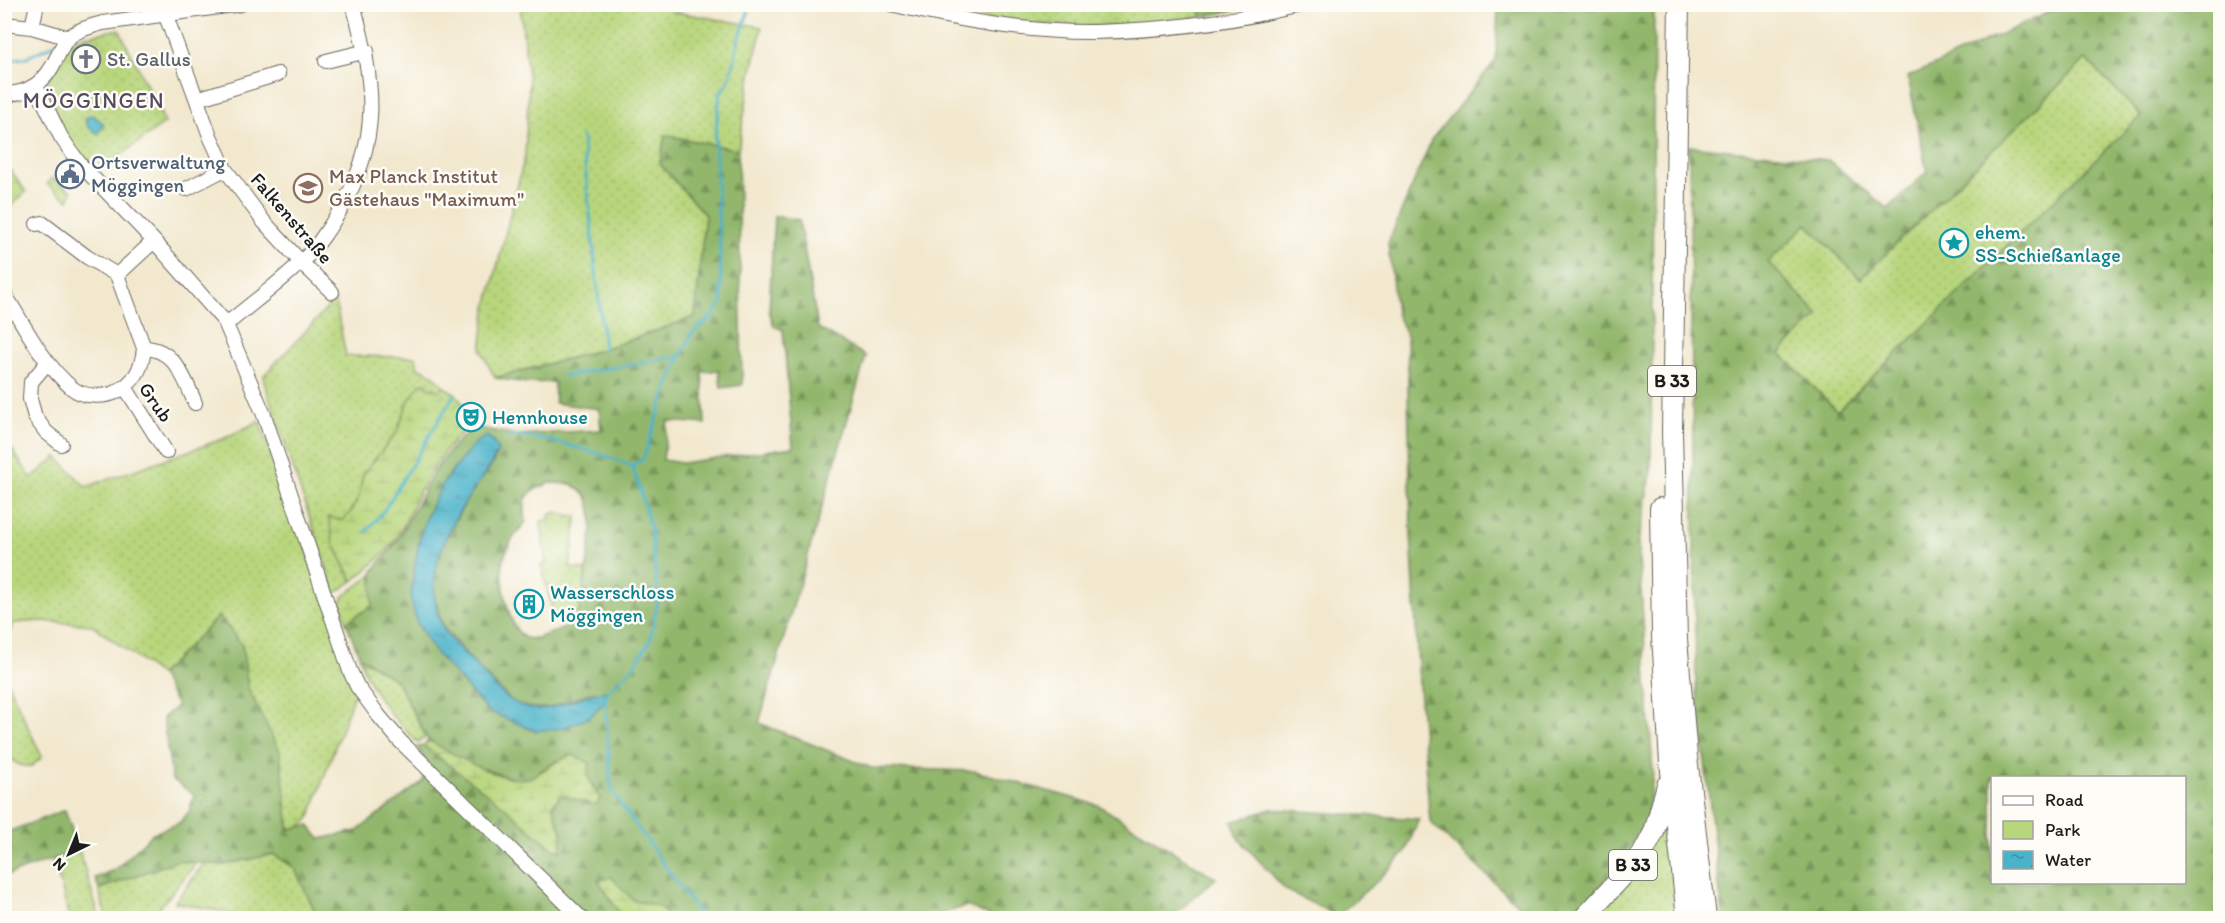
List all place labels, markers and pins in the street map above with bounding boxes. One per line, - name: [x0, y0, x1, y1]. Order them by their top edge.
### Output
- church icon: St. Gallus: [70, 43, 102, 75]
- place label: St. Gallus: [107, 47, 191, 71]
- place label: Ortsverwaltung Möggingen: [91, 150, 226, 197]
- public building icon: Ortsverwaltung Möggingen: [54, 158, 86, 190]
- place label: Max Planck Institut Gästehaus "Maximum": [329, 164, 524, 211]
- school or university icon: Max Planck Institut Gästehaus "Maximum": [292, 172, 324, 204]
- place label: ehem. SS-Schießanlage: [1975, 220, 2121, 267]
- place icon: ehem. SS-Schießanlage: [1938, 227, 1970, 259]
- theatre icon: Hennhouse: [455, 401, 487, 433]
- place label: Hennhouse: [492, 405, 588, 429]
- place label: Wasserschloss Möggingen: [550, 580, 674, 627]
- building icon: Wasserschloss Möggingen: [513, 588, 545, 620]

